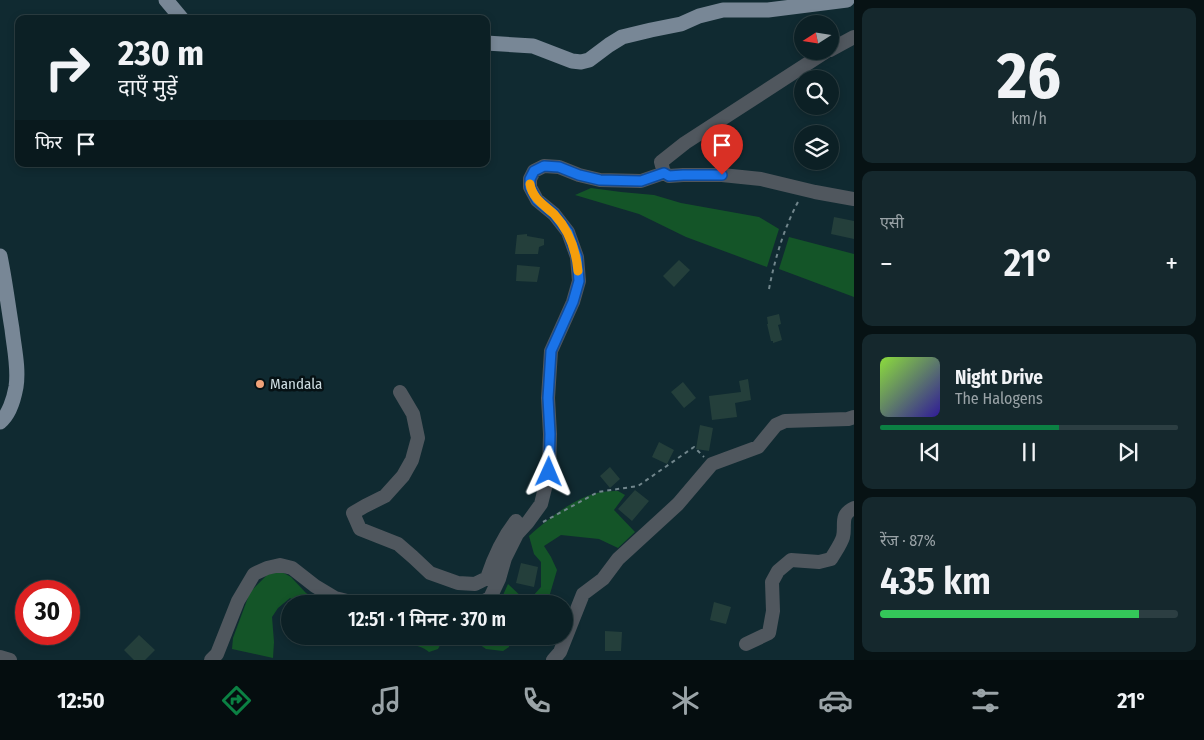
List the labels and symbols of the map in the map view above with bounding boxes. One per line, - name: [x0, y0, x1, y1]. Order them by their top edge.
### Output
- north arrow: [794, 15, 839, 60]
- pin: [701, 124, 743, 175]
- place label: Mandala: [270, 375, 322, 393]
- marker: Mandala: [254, 378, 266, 390]
- position arrow: [522, 445, 574, 497]
- speed limit sign: 30: [15, 580, 80, 645]

